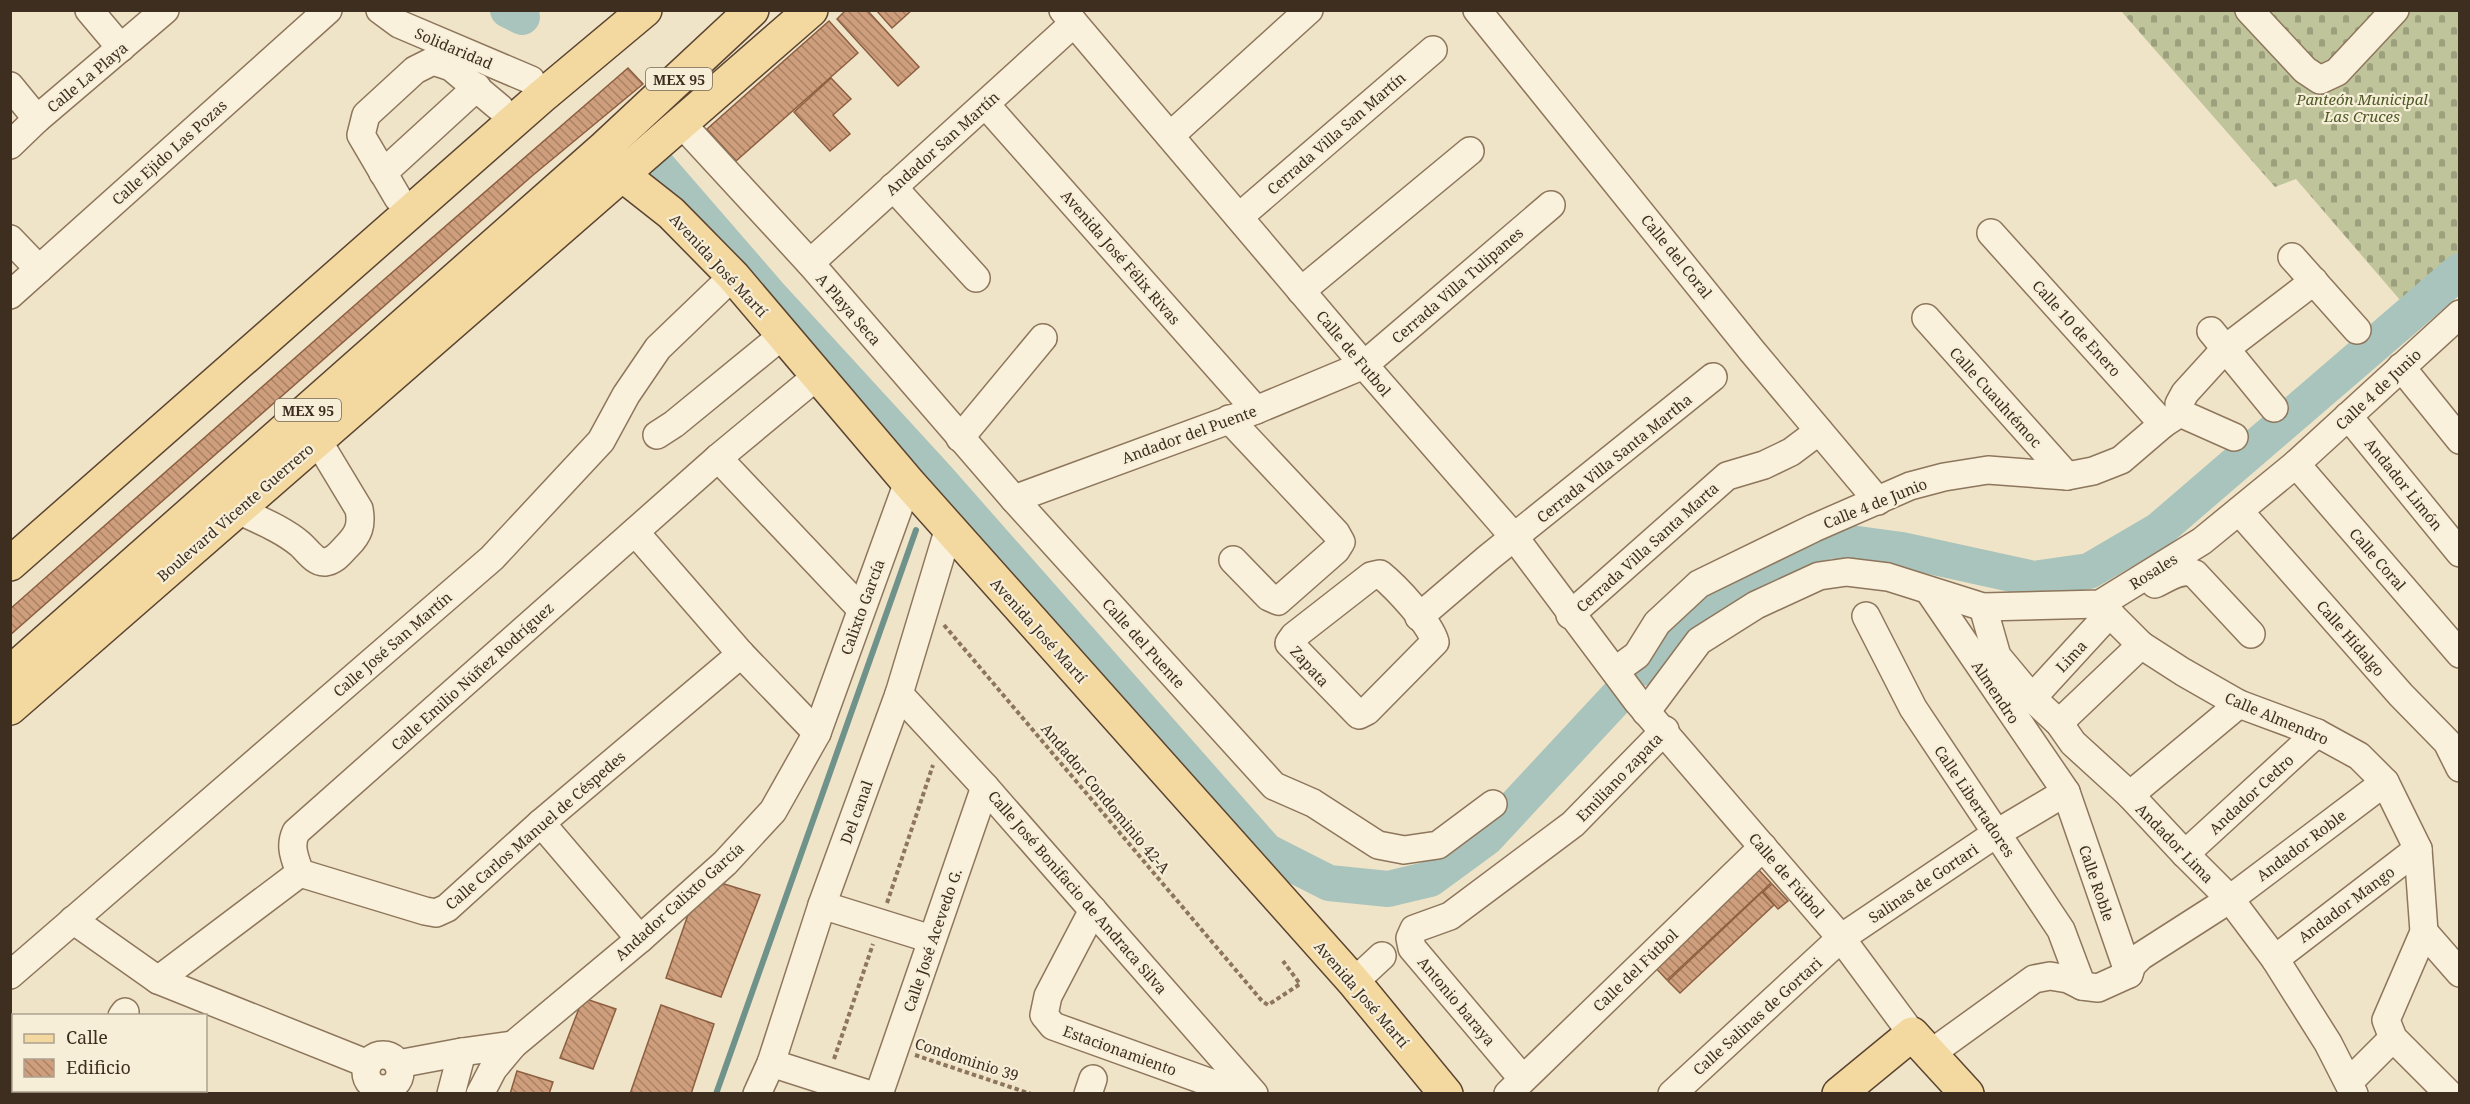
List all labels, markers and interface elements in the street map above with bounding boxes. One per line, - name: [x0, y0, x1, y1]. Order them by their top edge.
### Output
- street label: Solidaridad: [412, 23, 496, 73]
- street label: Calle La Playa: [43, 37, 131, 117]
- street label: Cerrada Villa San Martín: [1263, 67, 1410, 199]
- road number: MEX 95: [646, 68, 712, 90]
- street label: Andador San Martín: [881, 86, 1003, 199]
- park label: Panteón Municipal Las Cruces: [2295, 89, 2428, 126]
- street label: Calle Ejido Las Pozas: [107, 95, 231, 209]
- street label: Avenida José Félix Rivas: [1057, 186, 1185, 329]
- street label: Avenida José Martí: [666, 209, 772, 321]
- street label: Calle del Coral: [1637, 210, 1717, 302]
- street label: Cerrada Villa Tulipanes: [1387, 222, 1527, 348]
- street label: A Playa Seca: [812, 269, 886, 349]
- street label: Calle 10 de Enero: [2028, 275, 2126, 381]
- street label: Calle de Futbol: [1312, 306, 1396, 400]
- street label: Calle Cuauhtémoc: [1946, 343, 2046, 451]
- street label: Calle 4 de Junio: [2331, 344, 2425, 434]
- street label: Cerrada Villa Santa Martha: [1532, 389, 1696, 527]
- road number: MEX 95: [275, 399, 341, 421]
- street label: Andador del Puente: [1119, 400, 1259, 468]
- street label: Andador Limón: [2361, 434, 2448, 535]
- street label: Boulevard Vicente Guerrero: [152, 438, 318, 586]
- street label: Calle 4 de Junio: [1820, 473, 1930, 533]
- street label: Cerrada Villa Santa Marta: [1572, 478, 1722, 616]
- street label: Calle Coral: [2345, 524, 2411, 595]
- street label: Rosales: [2125, 548, 2181, 594]
- street label: Calixto García: [835, 556, 889, 658]
- street label: Avenida José Martí: [986, 573, 1092, 687]
- street label: Calle José San Martín: [328, 587, 456, 701]
- street label: Calle del Puente: [1098, 594, 1190, 692]
- street label: Calle Hidalgo: [2312, 596, 2390, 680]
- street label: Calle Emilio Núñez Rodríguez: [386, 598, 558, 754]
- street label: Lima: [2051, 636, 2091, 676]
- street label: Zapata: [1286, 641, 1334, 691]
- street label: Almendro: [1968, 657, 2024, 727]
- street label: Calle Almendro: [2222, 687, 2332, 749]
- street label: Andador Condominio 42-A: [1037, 719, 1175, 878]
- street label: Emiliano zapata: [1572, 728, 1666, 826]
- street label: Calle Libertadores: [1930, 741, 2020, 861]
- street label: Calle Carlos Manuel de Céspedes: [441, 746, 629, 914]
- street label: Andador Cedro: [2204, 750, 2298, 838]
- street label: Del canal: [835, 777, 877, 846]
- street label: Calle José Bonifacio de Andraca Silva: [984, 786, 1172, 998]
- street label: Andador Lima: [2132, 799, 2218, 887]
- street label: Andador Roble: [2252, 805, 2350, 885]
- street label: Calle de Fútbol: [1745, 828, 1830, 922]
- street label: Andador Calixto García: [610, 838, 748, 964]
- street label: Salinas de Gortari: [1864, 839, 1982, 927]
- street label: Calle Roble: [2075, 842, 2119, 924]
- street label: Andador Mango: [2294, 861, 2398, 947]
- street label: Calle José Acevedo G.: [898, 866, 966, 1014]
- street label: Calle del Fútbol: [1588, 924, 1682, 1016]
- street label: Avenida José Martí: [1310, 937, 1414, 1052]
- street label: Antonio baraya: [1414, 952, 1500, 1050]
- street label: Calle Salinas de Gortari: [1688, 953, 1826, 1079]
- legend: [12, 1014, 207, 1092]
- street label: Estacionamiento: [1060, 1020, 1180, 1080]
- text: Calle: [66, 1025, 108, 1049]
- street label: Condominio 39: [912, 1033, 1022, 1085]
- text: Edificio: [66, 1055, 131, 1079]

